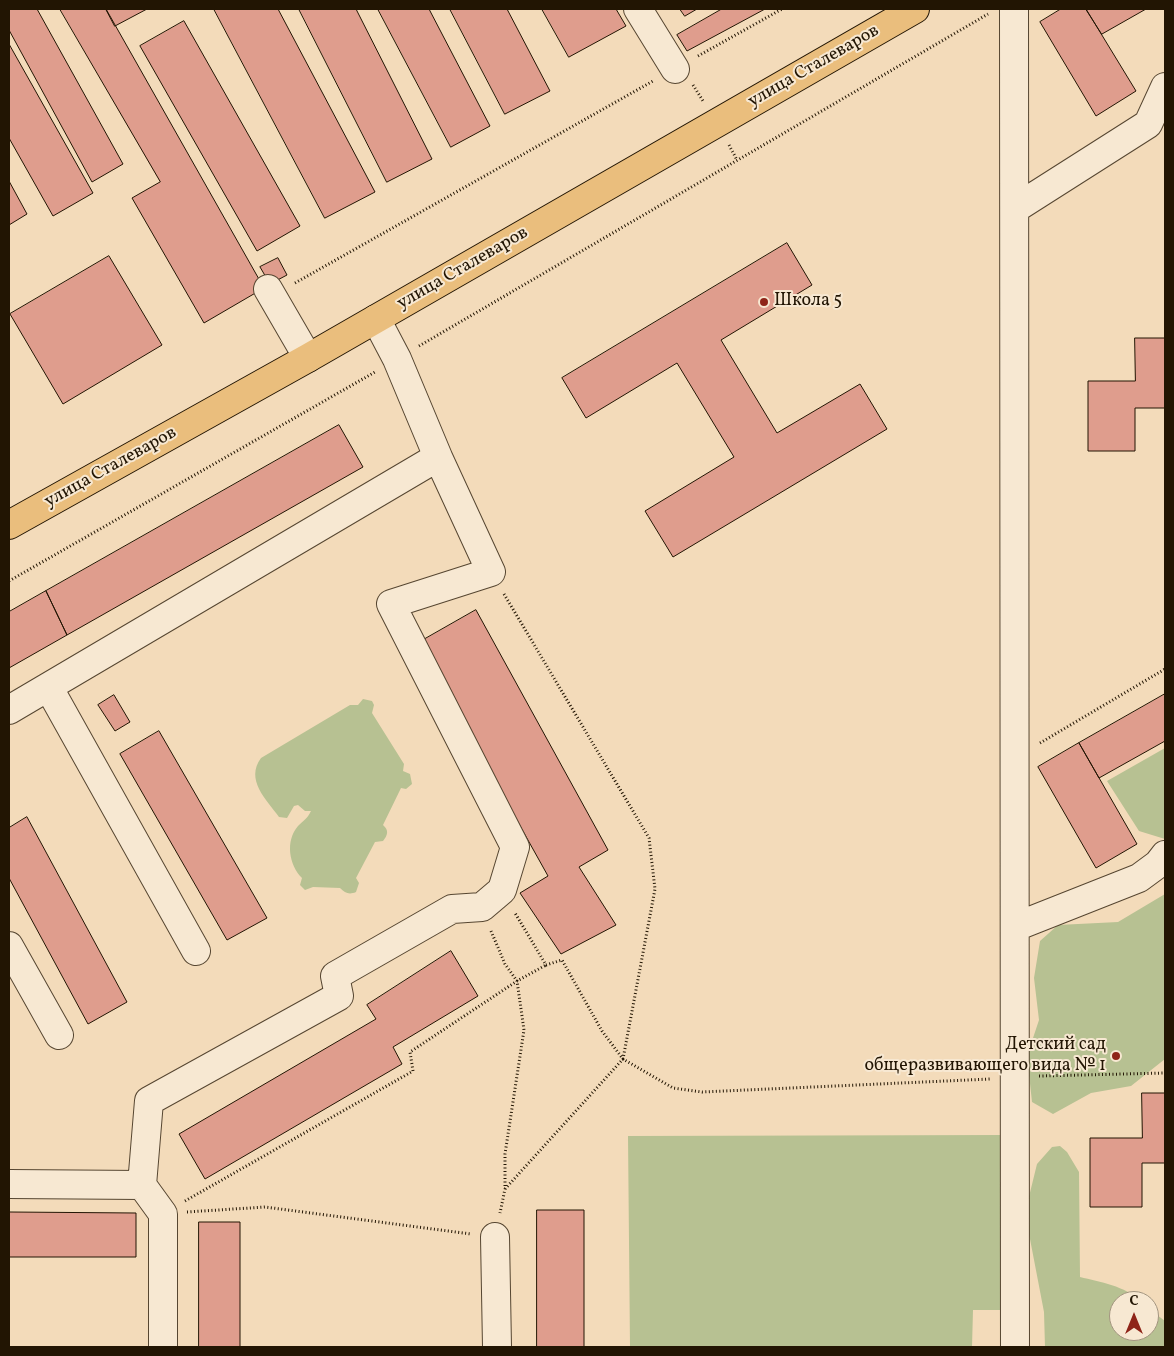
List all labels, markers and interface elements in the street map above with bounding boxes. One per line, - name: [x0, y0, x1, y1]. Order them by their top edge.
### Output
- street label: улица Сталеваров: [745, 21, 883, 113]
- street label: улица Сталеваров: [394, 223, 532, 315]
- place label: Школа 5: [774, 291, 842, 313]
- marker: Школа 5: [758, 296, 770, 308]
- street label: улица Сталеваров: [41, 423, 181, 513]
- place label: Детский сад общеразвивающего вида № 1: [864, 1035, 1106, 1078]
- marker: Детский сад общеразвивающего вида № 1: [1110, 1050, 1122, 1062]
- north arrow: [1109, 1291, 1159, 1341]
- text: С: [1129, 1292, 1139, 1311]

